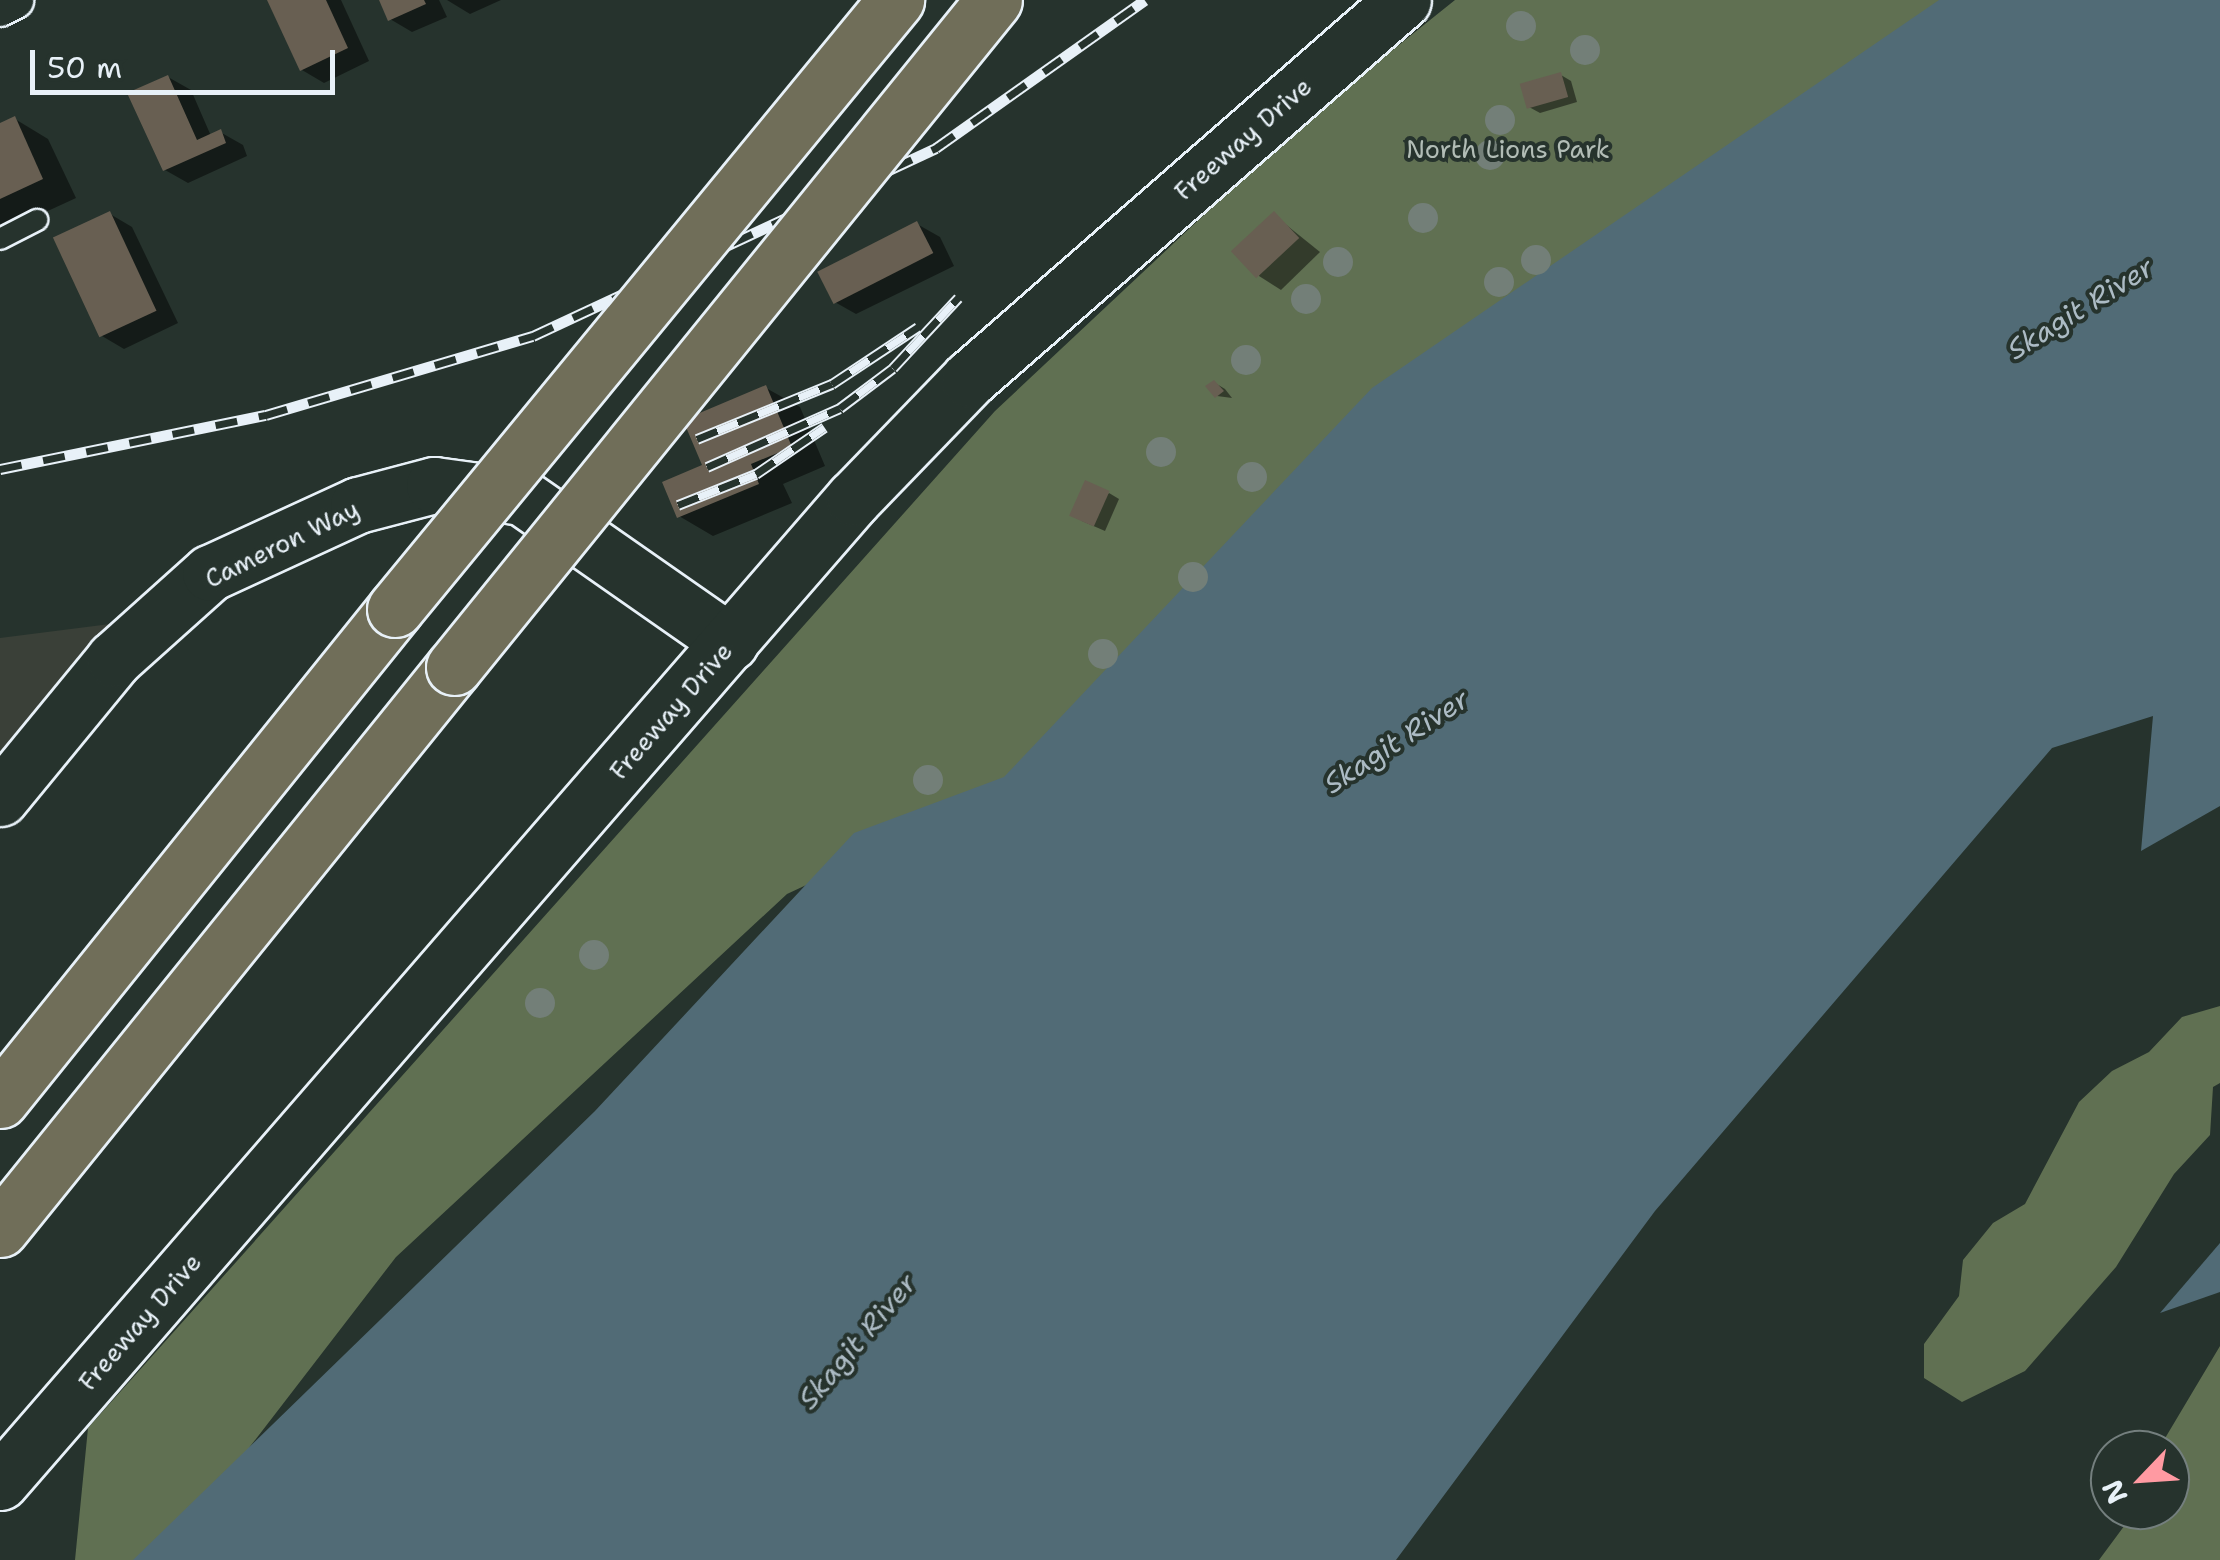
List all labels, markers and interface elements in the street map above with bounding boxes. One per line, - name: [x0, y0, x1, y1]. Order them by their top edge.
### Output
- scale bar: [35, 30, 340, 92]
- text: 50 m: [47, 47, 122, 88]
- street label: Freeway Drive: [1168, 71, 1318, 207]
- park label: North Lions Park: [1406, 134, 1610, 164]
- water label: Skagit River: [2001, 250, 2159, 366]
- street label: Cameron Way: [200, 494, 364, 594]
- street label: Freeway Drive: [603, 636, 739, 786]
- water label: Skagit River: [1317, 682, 1475, 800]
- street label: Freeway Drive: [72, 1247, 208, 1397]
- water label: Skagit River: [791, 1267, 923, 1415]
- north arrow: [2090, 1430, 2190, 1530]
- text: N: [2093, 1474, 2137, 1510]

